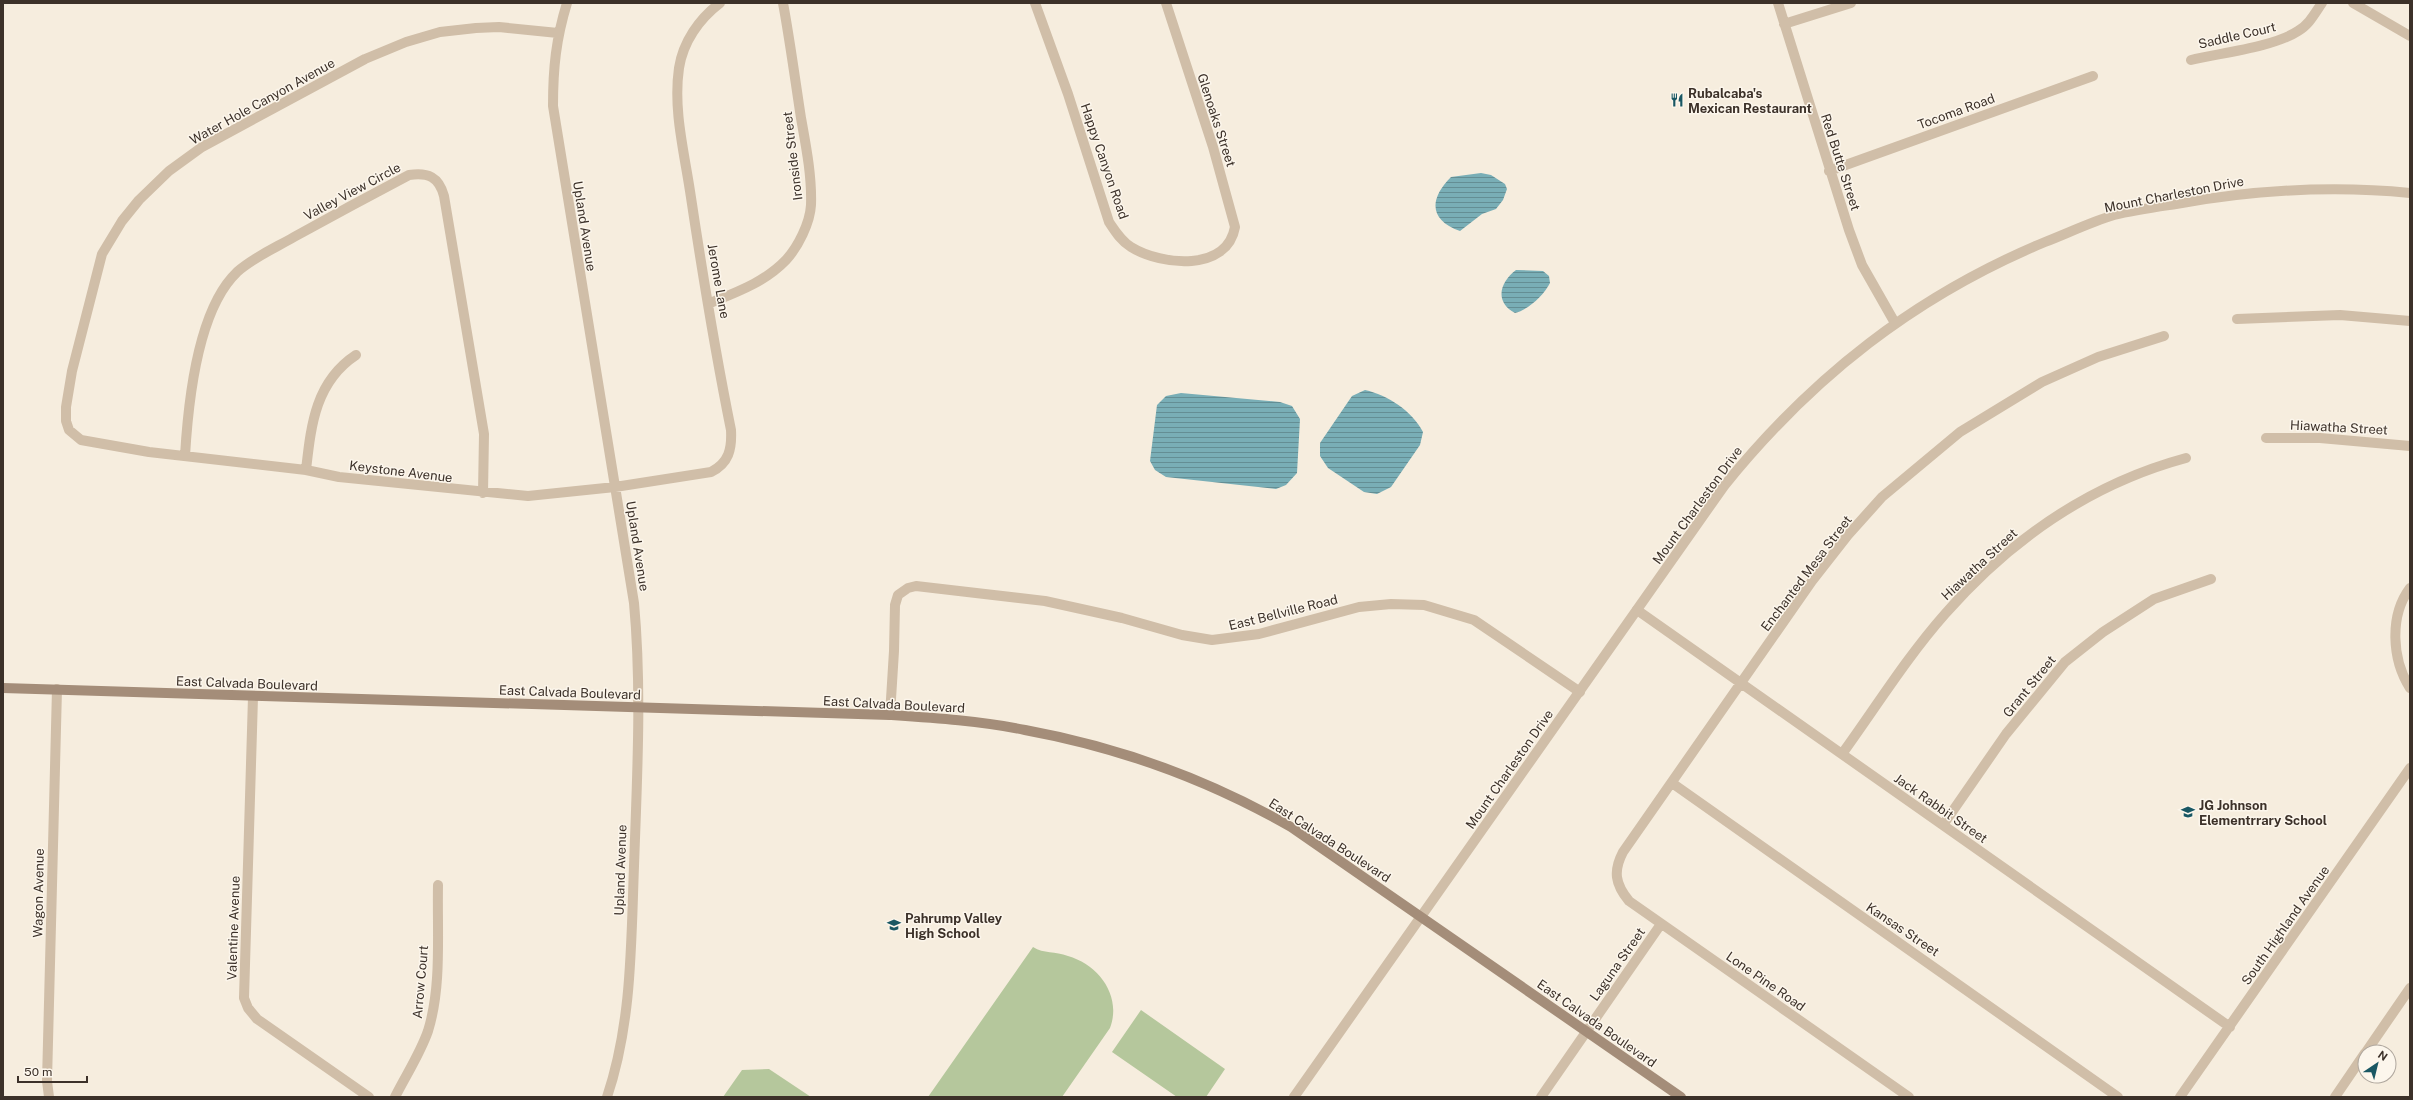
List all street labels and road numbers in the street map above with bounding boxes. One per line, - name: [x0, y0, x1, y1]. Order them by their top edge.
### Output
- street label: Saddle Court: [2197, 19, 2277, 52]
- street label: Water Hole Canyon Avenue: [187, 55, 337, 148]
- street label: Glenoaks Street: [1194, 72, 1239, 169]
- street label: Tocoma Road: [1916, 91, 1997, 132]
- street label: Happy Canyon Road: [1078, 101, 1131, 221]
- street label: Ironside Street: [780, 111, 805, 201]
- street label: Red Butte Street: [1818, 112, 1863, 212]
- street label: Valley View Circle: [301, 160, 403, 223]
- street label: Mount Charleston Drive: [2103, 174, 2245, 215]
- street label: Upland Avenue: [570, 180, 599, 272]
- street label: Jerome Lane: [705, 242, 732, 320]
- street label: Hiawatha Street: [2290, 417, 2388, 438]
- street label: Mount Charleston Drive: [1650, 443, 1745, 567]
- street label: Keystone Avenue: [348, 458, 453, 485]
- street label: Upland Avenue: [623, 500, 652, 592]
- street label: Enchanted Mesa Street: [1758, 512, 1855, 634]
- street label: Hiawatha Street: [1938, 525, 2020, 603]
- street label: East Bellville Road: [1227, 592, 1339, 633]
- street label: Grant Street: [2000, 652, 2059, 720]
- street label: East Calvada Boulevard: [176, 674, 318, 693]
- street label: East Calvada Boulevard: [499, 683, 641, 702]
- street label: East Calvada Boulevard: [823, 693, 965, 716]
- street label: Mount Charleston Drive: [1463, 707, 1556, 832]
- street label: Jack Rabbit Street: [1891, 771, 1990, 846]
- street label: East Calvada Boulevard: [1266, 795, 1393, 885]
- street label: Upland Avenue: [611, 824, 630, 916]
- street label: Wagon Avenue: [30, 848, 47, 938]
- street label: South Highland Avenue: [2238, 863, 2332, 988]
- street label: Valentine Avenue: [224, 876, 243, 981]
- street label: Kansas Street: [1863, 899, 1942, 959]
- street label: Laguna Street: [1587, 925, 1648, 1004]
- street label: Arrow Court: [410, 945, 431, 1019]
- street label: Lone Pine Road: [1723, 949, 1808, 1014]
- street label: East Calvada Boulevard: [1534, 977, 1659, 1070]

